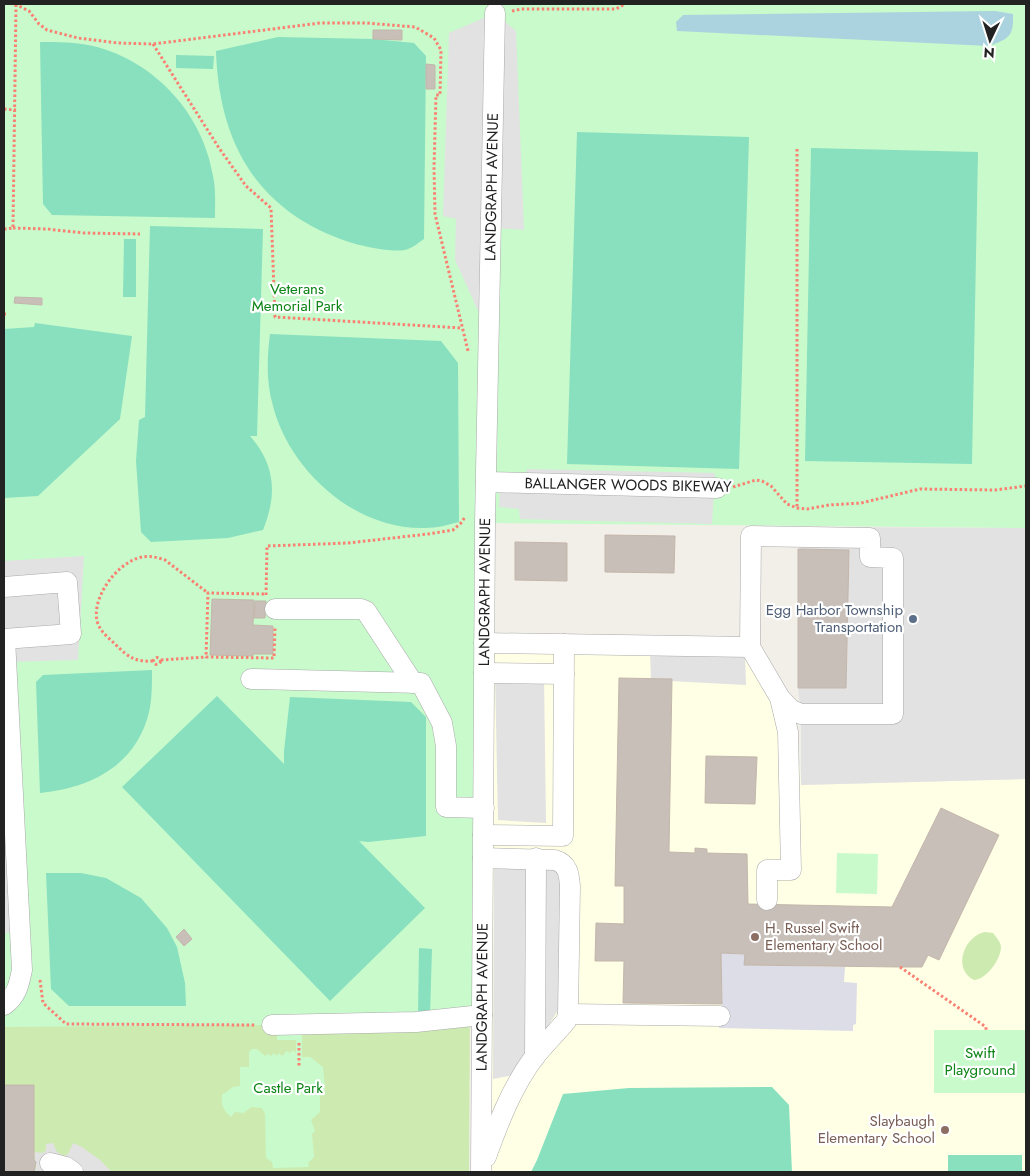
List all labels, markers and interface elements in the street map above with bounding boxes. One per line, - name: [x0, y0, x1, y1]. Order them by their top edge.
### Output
- north arrow: [965, 15, 1015, 65]
- text: N: [983, 43, 995, 63]
- street label: LANDGRAPH AVENUE: [479, 113, 504, 261]
- park label: Veterans Memorial Park: [252, 278, 343, 317]
- street label: BALLANGER WOODS BIKEWAY: [524, 472, 732, 498]
- street label: LANDGRAPH AVENUE: [473, 518, 496, 666]
- place label: Egg Harbor Township Transportation: [766, 599, 903, 638]
- marker: Egg Harbor Township Transportation: [907, 613, 919, 625]
- place label: H. Russel Swift Elementary School: [765, 917, 882, 956]
- street label: LANDGRAPH AVENUE: [471, 923, 494, 1071]
- marker: H. Russel Swift Elementary School: [749, 931, 761, 943]
- park label: Swift Playground: [944, 1042, 1016, 1081]
- park label: Castle Park: [253, 1077, 323, 1099]
- place label: Slaybaugh Elementary School: [818, 1110, 935, 1149]
- marker: Slaybaugh Elementary School: [939, 1124, 951, 1136]

